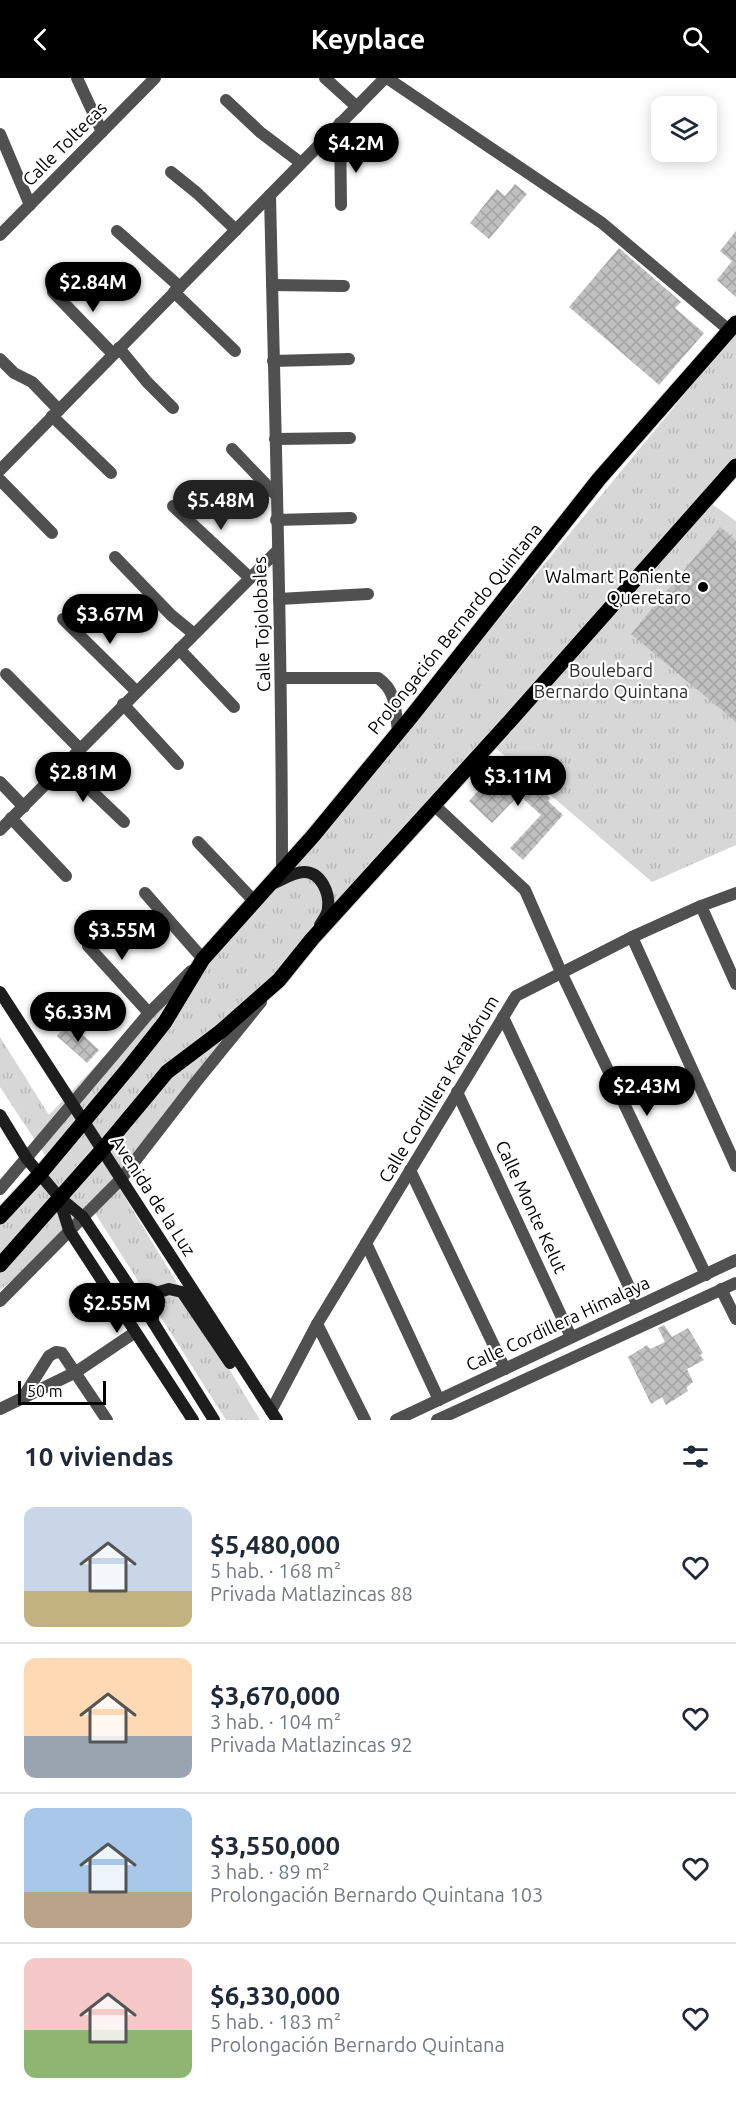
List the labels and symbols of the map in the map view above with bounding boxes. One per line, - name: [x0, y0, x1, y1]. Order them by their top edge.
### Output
- street label: Calle Toltecas: [18, 97, 111, 189]
- pin: $4.2M: [314, 123, 398, 174]
- pin: $2.84M: [44, 262, 142, 313]
- pin: $5.48M: [172, 480, 270, 531]
- street label: Prolongación Bernardo Quintana: [363, 519, 546, 738]
- street label: Calle Tojolobales: [249, 556, 273, 692]
- place label: Walmart Poniente Queretaro: [545, 566, 691, 608]
- marker: Walmart Poniente Queretaro: [696, 580, 710, 594]
- pin: $3.67M: [61, 594, 159, 645]
- park label: Boulebard Bernardo Quintana: [534, 660, 688, 702]
- pin: $2.81M: [34, 752, 132, 803]
- pin: $3.11M: [469, 756, 567, 807]
- pin: $3.55M: [73, 910, 171, 961]
- street label: Calle Cordillera Karakórum: [374, 991, 502, 1186]
- pin: $6.33M: [29, 992, 127, 1043]
- pin: $2.43M: [598, 1066, 696, 1117]
- street label: Avenida de la Luz: [108, 1132, 200, 1259]
- street label: Calle Monte Kelut: [492, 1137, 571, 1276]
- street label: Calle Cordillera Himalaya: [463, 1272, 653, 1374]
- pin: $2.55M: [68, 1283, 166, 1334]
- scale bar: [18, 1378, 106, 1406]

